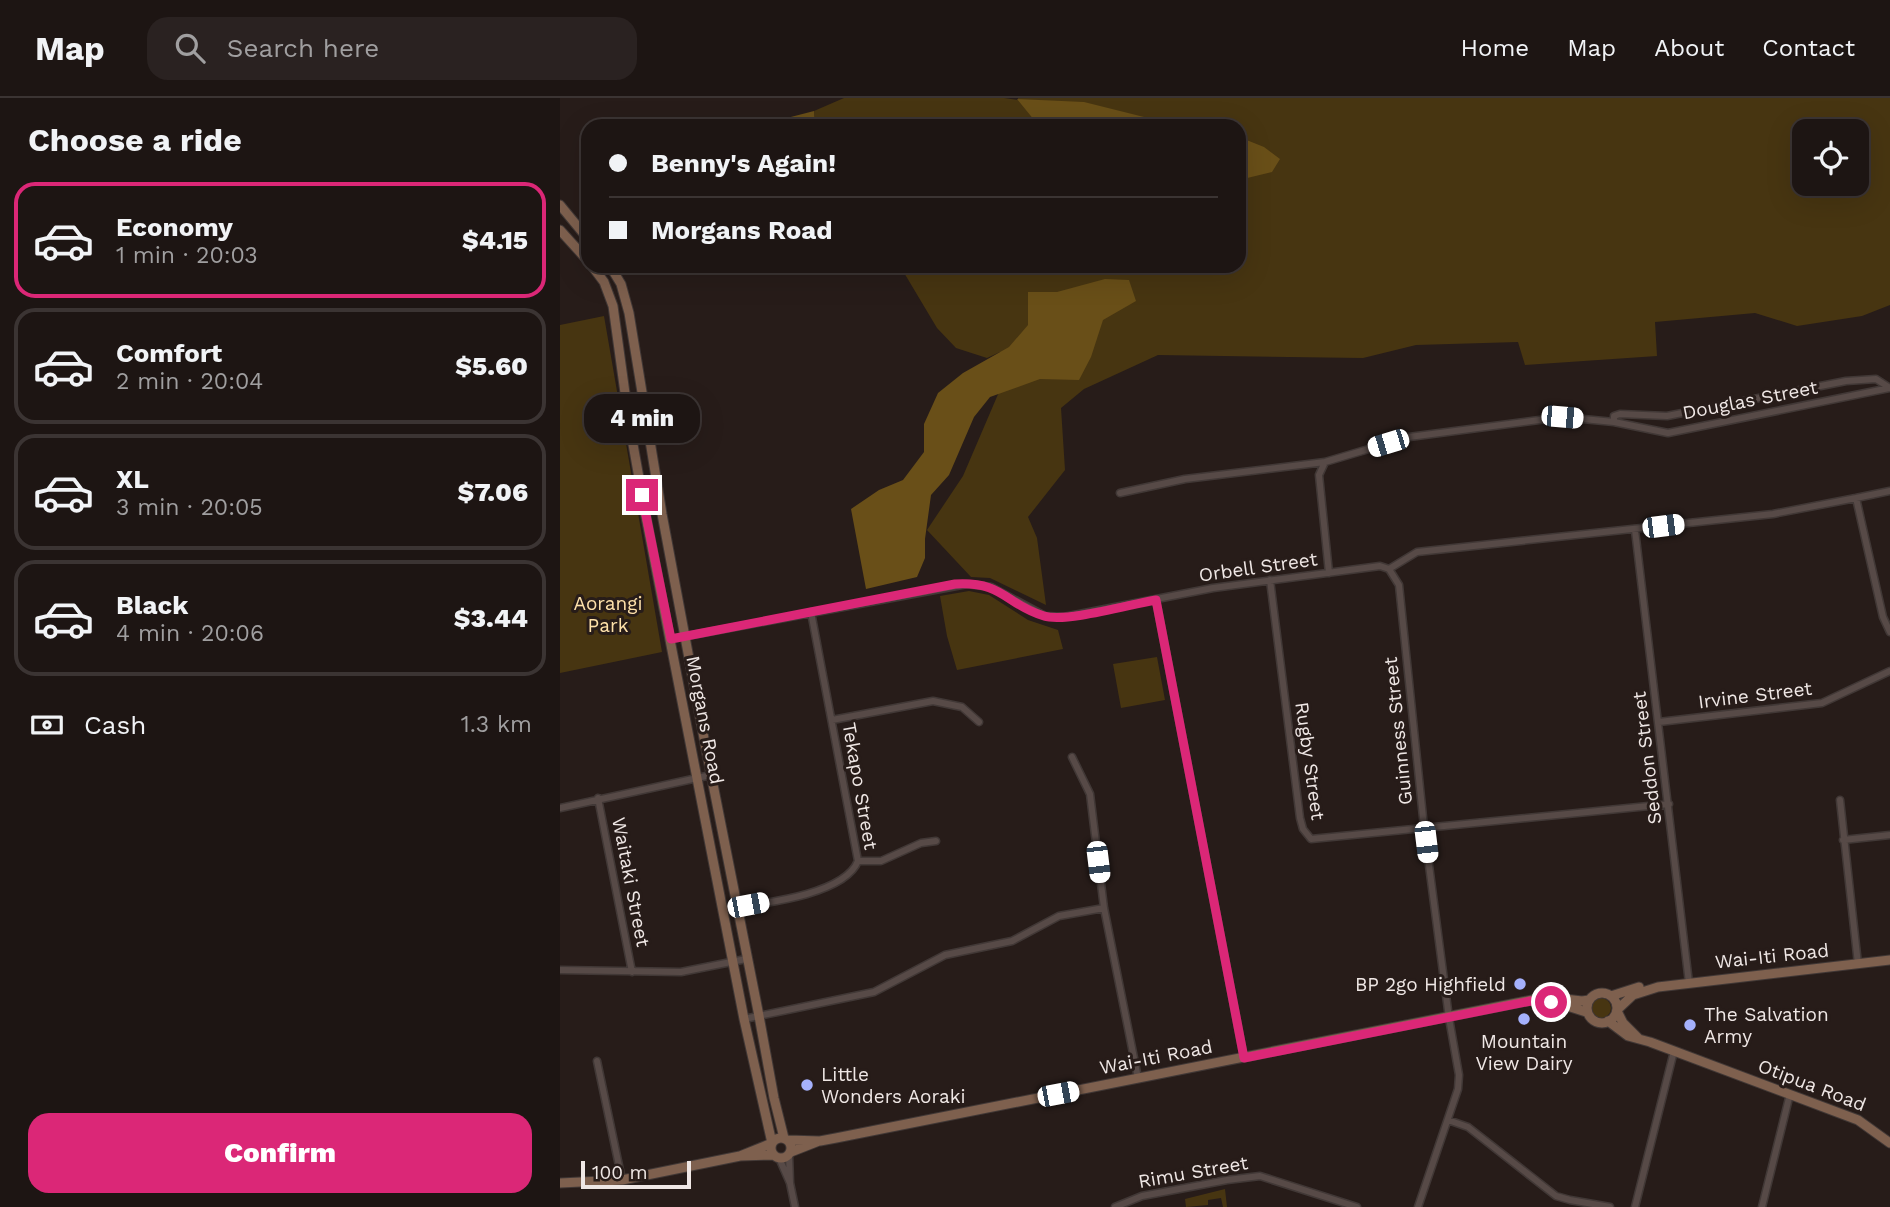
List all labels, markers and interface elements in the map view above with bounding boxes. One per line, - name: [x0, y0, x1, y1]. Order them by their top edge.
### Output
- search box: [147, 17, 637, 80]
- text: Map: [35, 29, 105, 68]
- icon: search: [171, 29, 209, 67]
- text: Search here: [227, 33, 379, 63]
- text: Home: [1461, 34, 1529, 62]
- text: Map: [1567, 34, 1616, 62]
- text: About: [1654, 34, 1724, 62]
- text: Contact: [1762, 34, 1855, 62]
- map controls: [1792, 119, 1869, 196]
- button: locate: [1792, 119, 1869, 196]
- text: Choose a ride: [28, 121, 242, 159]
- text: Benny's Again!: [651, 148, 836, 178]
- icon: car: [32, 209, 95, 272]
- text: Economy: [116, 212, 233, 242]
- text: Morgans Road: [651, 215, 833, 245]
- text: $4.15: [462, 225, 528, 255]
- text: 1 min · 20:03: [116, 242, 258, 269]
- icon: car: [32, 335, 95, 398]
- text: Comfort: [116, 338, 222, 368]
- text: $5.60: [455, 351, 528, 381]
- text: 2 min · 20:04: [116, 368, 263, 395]
- street label: Douglas Street: [1680, 376, 1820, 424]
- callout: 4 min: [584, 394, 700, 442]
- text: 4 min: [610, 405, 674, 432]
- car: [1541, 405, 1584, 429]
- car: [1365, 427, 1412, 459]
- icon: car: [32, 461, 95, 524]
- text: XL: [116, 464, 149, 494]
- text: $7.06: [458, 477, 528, 507]
- route end: [626, 479, 658, 511]
- text: 3 min · 20:05: [116, 494, 263, 521]
- car: [1641, 513, 1686, 539]
- street label: Orbell Street: [1197, 547, 1319, 587]
- icon: car: [32, 587, 95, 650]
- text: Black: [116, 590, 188, 620]
- park label: Aorangi Park: [574, 592, 642, 637]
- text: $3.44: [454, 603, 528, 633]
- text: 4 min · 20:06: [116, 620, 264, 647]
- street label: Morgans Road: [681, 654, 729, 786]
- street label: Guinness Street: [1379, 656, 1417, 806]
- street label: Irvine Street: [1697, 677, 1813, 713]
- street label: Seddon Street: [1627, 690, 1667, 826]
- street label: Rugby Street: [1290, 701, 1330, 821]
- icon: cash: [28, 706, 66, 744]
- text: Cash: [84, 710, 146, 740]
- text: 1.3 km: [461, 711, 532, 738]
- street label: Tekapo Street: [838, 721, 883, 851]
- street label: Waitaki Street: [607, 815, 655, 949]
- car: [1414, 820, 1439, 864]
- car: [1086, 840, 1111, 884]
- car: [726, 891, 771, 919]
- street label: Wai-Iti Road: [1714, 939, 1830, 973]
- place label: BP 2go Highfield: [1355, 973, 1506, 996]
- marker: BP 2go Highfield: [1512, 976, 1528, 992]
- route start: [1535, 986, 1567, 1018]
- place label: The Salvation Army: [1704, 1003, 1829, 1048]
- marker: Mountain View Dairy: [1516, 1011, 1532, 1027]
- marker: The Salvation Army: [1682, 1017, 1698, 1033]
- place label: Mountain View Dairy: [1475, 1030, 1573, 1075]
- street label: Wai-Iti Road: [1098, 1035, 1214, 1079]
- street label: Otipua Road: [1755, 1054, 1869, 1116]
- place label: Little Wonders Aoraki: [821, 1063, 966, 1108]
- marker: Little Wonders Aoraki: [799, 1077, 815, 1093]
- car: [1036, 1080, 1081, 1108]
- button: Confirm: [28, 1113, 532, 1193]
- street label: Rimu Street: [1136, 1151, 1250, 1193]
- scale bar: [581, 1158, 691, 1190]
- text: 100 m: [592, 1161, 648, 1184]

